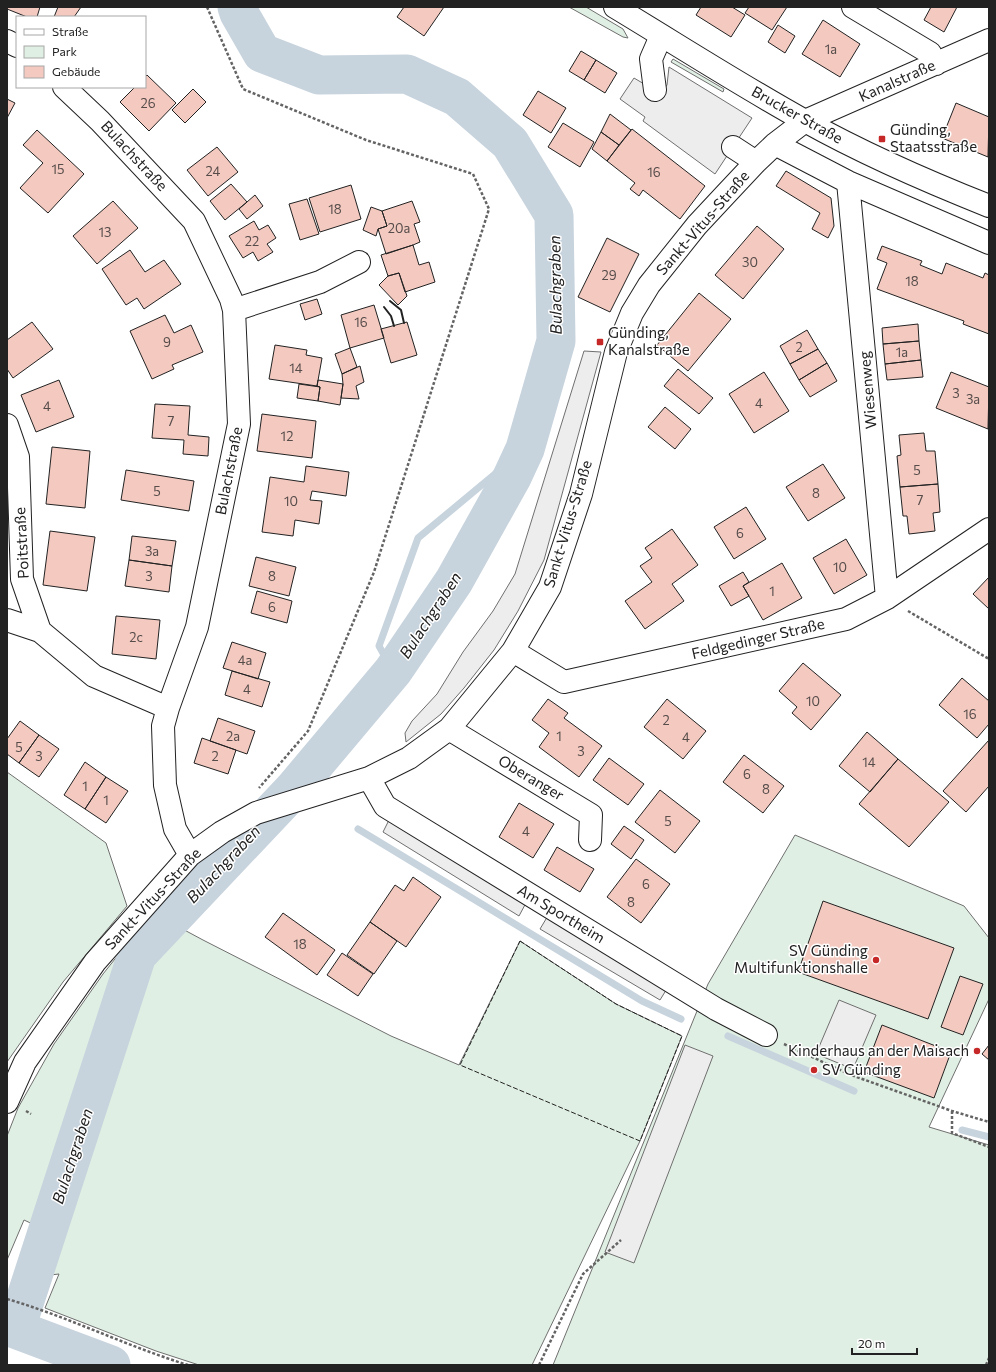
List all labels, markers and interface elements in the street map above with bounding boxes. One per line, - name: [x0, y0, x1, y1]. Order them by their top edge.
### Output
- legend: [16, 16, 146, 88]
- text: Straße: [52, 24, 88, 38]
- house number: 1a: [825, 41, 837, 57]
- text: Park: [52, 44, 78, 58]
- street label: Kanalstraße: [856, 55, 938, 105]
- text: Gebäude: [52, 64, 100, 78]
- street label: Brucker Straße: [749, 82, 846, 147]
- house number: 26: [140, 95, 156, 111]
- street label: Bulachstraße: [98, 117, 172, 194]
- place label: Günding, Staatsstraße: [890, 120, 977, 155]
- marker: Günding, Staatsstraße: [877, 134, 887, 144]
- house number: 15: [51, 161, 65, 177]
- house number: 24: [206, 163, 221, 179]
- house number: 16: [647, 164, 661, 180]
- street label: Sankt-Vitus-Straße: [652, 166, 753, 278]
- house number: 18: [328, 201, 342, 217]
- house number: 20a: [388, 220, 410, 236]
- house number: 13: [99, 224, 111, 240]
- house number: 22: [245, 233, 259, 249]
- water label: Bulachgraben: [544, 235, 565, 335]
- house number: 30: [742, 254, 758, 270]
- house number: 29: [601, 267, 617, 283]
- house number: 18: [905, 273, 919, 289]
- house number: 16: [354, 314, 368, 330]
- place label: Günding, Kanalstraße: [608, 323, 690, 358]
- house number: 9: [163, 334, 171, 350]
- marker: Günding, Kanalstraße: [595, 337, 605, 347]
- house number: 2: [795, 339, 803, 355]
- house number: 1a: [896, 344, 908, 360]
- street label: Wiesenweg: [855, 350, 879, 430]
- house number: 14: [289, 360, 303, 376]
- house number: 3: [952, 385, 960, 401]
- house number: 3a: [966, 391, 980, 407]
- house number: 4: [755, 395, 763, 411]
- house number: 4: [43, 398, 51, 414]
- house number: 7: [168, 413, 175, 429]
- street label: Bulachstraße: [211, 425, 245, 516]
- house number: 12: [281, 428, 293, 444]
- street label: Sankt-Vitus-Straße: [539, 458, 595, 590]
- house number: 5: [913, 462, 921, 478]
- house number: 5: [153, 483, 161, 499]
- house number: 8: [812, 485, 820, 501]
- house number: 7: [917, 492, 924, 508]
- house number: 10: [284, 493, 298, 509]
- street label: Poitstraße: [10, 507, 32, 579]
- house number: 6: [736, 525, 744, 541]
- house number: 3a: [145, 543, 159, 559]
- house number: 10: [833, 559, 847, 575]
- house number: 3: [145, 568, 153, 584]
- house number: 8: [268, 568, 276, 584]
- water label: Bulachgraben: [395, 568, 465, 661]
- house number: 1: [769, 583, 775, 599]
- house number: 6: [268, 599, 276, 615]
- street label: Feldgedinger Straße: [690, 614, 826, 662]
- house number: 2c: [129, 629, 143, 645]
- house number: 4a: [238, 652, 252, 668]
- house number: 4: [243, 681, 251, 697]
- house number: 10: [806, 693, 820, 709]
- house number: 16: [963, 706, 977, 722]
- house number: 2: [662, 712, 670, 728]
- house number: 2a: [226, 728, 240, 744]
- house number: 1: [556, 728, 562, 744]
- house number: 4: [682, 729, 690, 745]
- house number: 5: [15, 739, 23, 755]
- house number: 3: [577, 743, 585, 759]
- house number: 3: [35, 748, 43, 764]
- house number: 2: [211, 748, 219, 764]
- street label: Oberanger: [495, 751, 568, 804]
- house number: 14: [862, 754, 876, 770]
- house number: 6: [743, 766, 751, 782]
- house number: 1: [82, 778, 88, 794]
- house number: 8: [762, 781, 770, 797]
- house number: 1: [103, 792, 109, 808]
- house number: 5: [664, 813, 672, 829]
- water label: Bulachgraben: [182, 821, 263, 906]
- house number: 4: [522, 823, 530, 839]
- street label: Sankt-Vitus-Straße: [101, 844, 204, 953]
- house number: 6: [642, 876, 650, 892]
- street label: Am Sportheim: [515, 880, 608, 946]
- house number: 8: [627, 894, 635, 910]
- house number: 18: [293, 936, 307, 952]
- place label: SV Günding Multifunktionshalle: [734, 941, 868, 976]
- marker: SV Günding Multifunktionshalle: [871, 955, 881, 965]
- place label: Kinderhaus an der Maisach: [788, 1041, 969, 1059]
- marker: Kinderhaus an der Maisach: [972, 1046, 982, 1056]
- place label: SV Günding: [822, 1060, 901, 1078]
- marker: SV Günding: [809, 1065, 819, 1075]
- water label: Bulachgraben: [47, 1106, 96, 1206]
- scale bar: [852, 1330, 917, 1356]
- text: 20 m: [858, 1336, 885, 1350]

